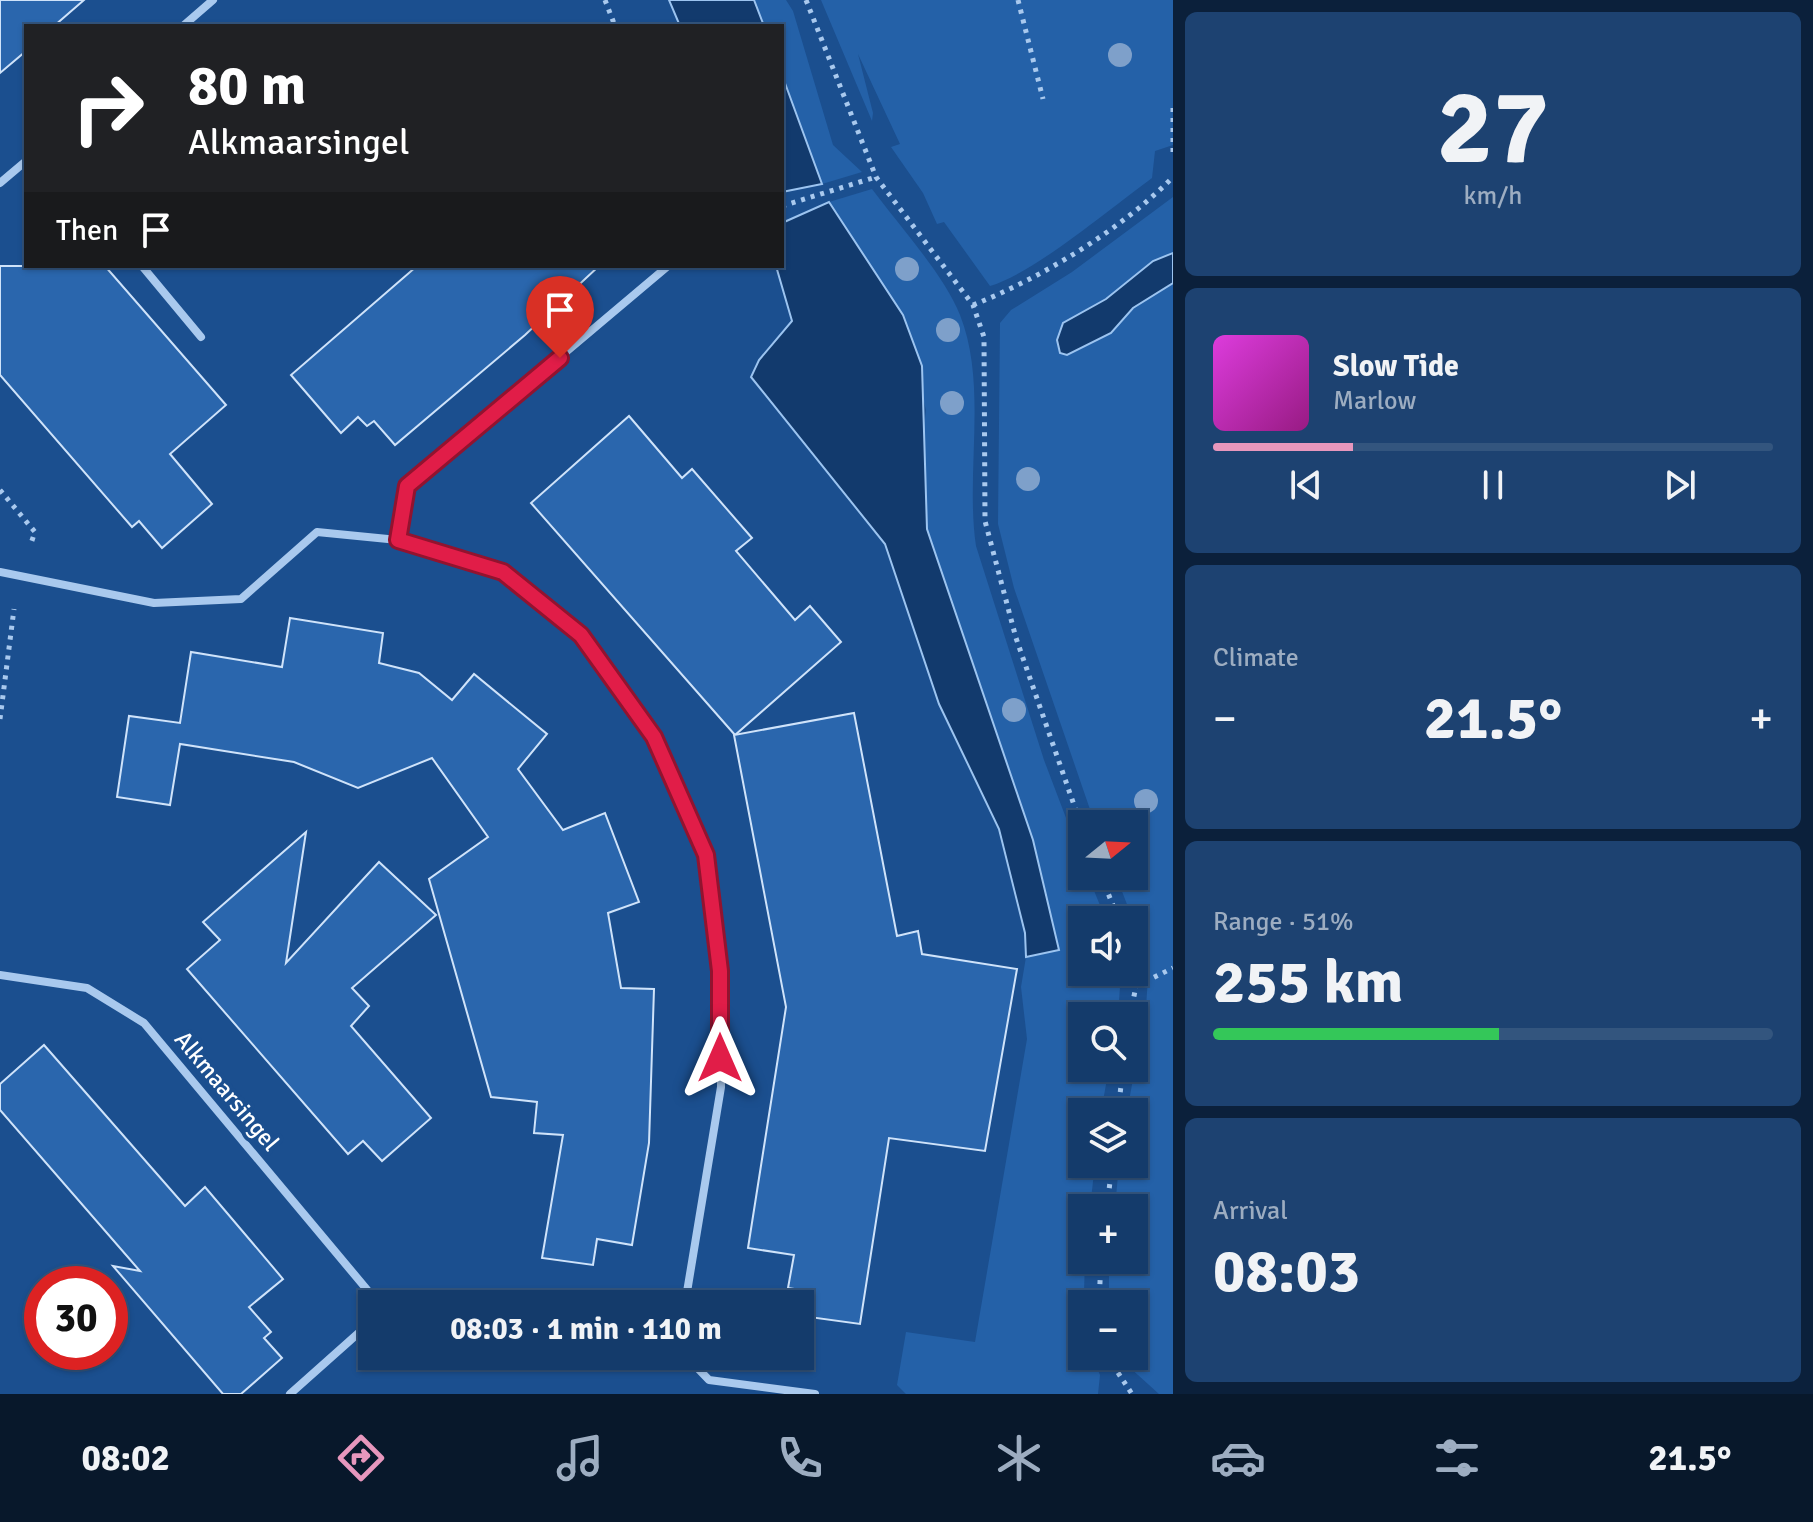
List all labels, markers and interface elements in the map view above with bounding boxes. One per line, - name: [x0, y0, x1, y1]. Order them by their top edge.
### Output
- text: 80 m: [188, 51, 306, 120]
- icon: right: [56, 56, 160, 160]
- text: 27: [1437, 64, 1549, 192]
- text: Alkmaarsingel: [188, 120, 410, 165]
- text: km/h: [1464, 180, 1522, 212]
- icon: arrive: [134, 208, 178, 252]
- text: Then: [56, 212, 118, 249]
- pin: [526, 276, 594, 358]
- icon: arrive: [538, 288, 582, 332]
- text: Slow Tide: [1333, 348, 1459, 385]
- text: Marlow: [1333, 385, 1416, 417]
- icon: previous: [1284, 463, 1328, 507]
- icon: pause: [1471, 463, 1515, 507]
- icon: next: [1658, 463, 1702, 507]
- text: Climate: [1213, 642, 1299, 674]
- text: 21.5°: [1424, 682, 1562, 756]
- text: −: [1213, 692, 1237, 746]
- text: +: [1749, 692, 1773, 746]
- north arrow: [1068, 810, 1148, 890]
- map controls: [1068, 810, 1148, 1370]
- button: sound: [1068, 906, 1148, 986]
- text: Range · 51%: [1213, 906, 1354, 938]
- text: 255 km: [1213, 946, 1403, 1020]
- button: search: [1068, 1002, 1148, 1082]
- position arrow: [678, 1016, 762, 1100]
- street label: Alkmaarsingel: [168, 1025, 286, 1157]
- button: layers: [1068, 1098, 1148, 1178]
- button: +: [1068, 1194, 1148, 1274]
- text: Arrival: [1213, 1195, 1288, 1227]
- text: 08:03: [1213, 1235, 1360, 1309]
- speed limit sign: 30: [24, 1266, 128, 1370]
- button: −: [1068, 1290, 1148, 1370]
- text: 08:03 · 1 min · 110 m: [450, 1311, 722, 1348]
- icon: directions: [333, 1430, 389, 1486]
- icon: music: [552, 1430, 608, 1486]
- icon: phone: [772, 1430, 828, 1486]
- icon: climate: [991, 1430, 1047, 1486]
- icon: car: [1210, 1430, 1266, 1486]
- icon: filters: [1429, 1430, 1485, 1486]
- text: 08:02: [82, 1436, 170, 1481]
- text: 21.5°: [1648, 1436, 1731, 1481]

